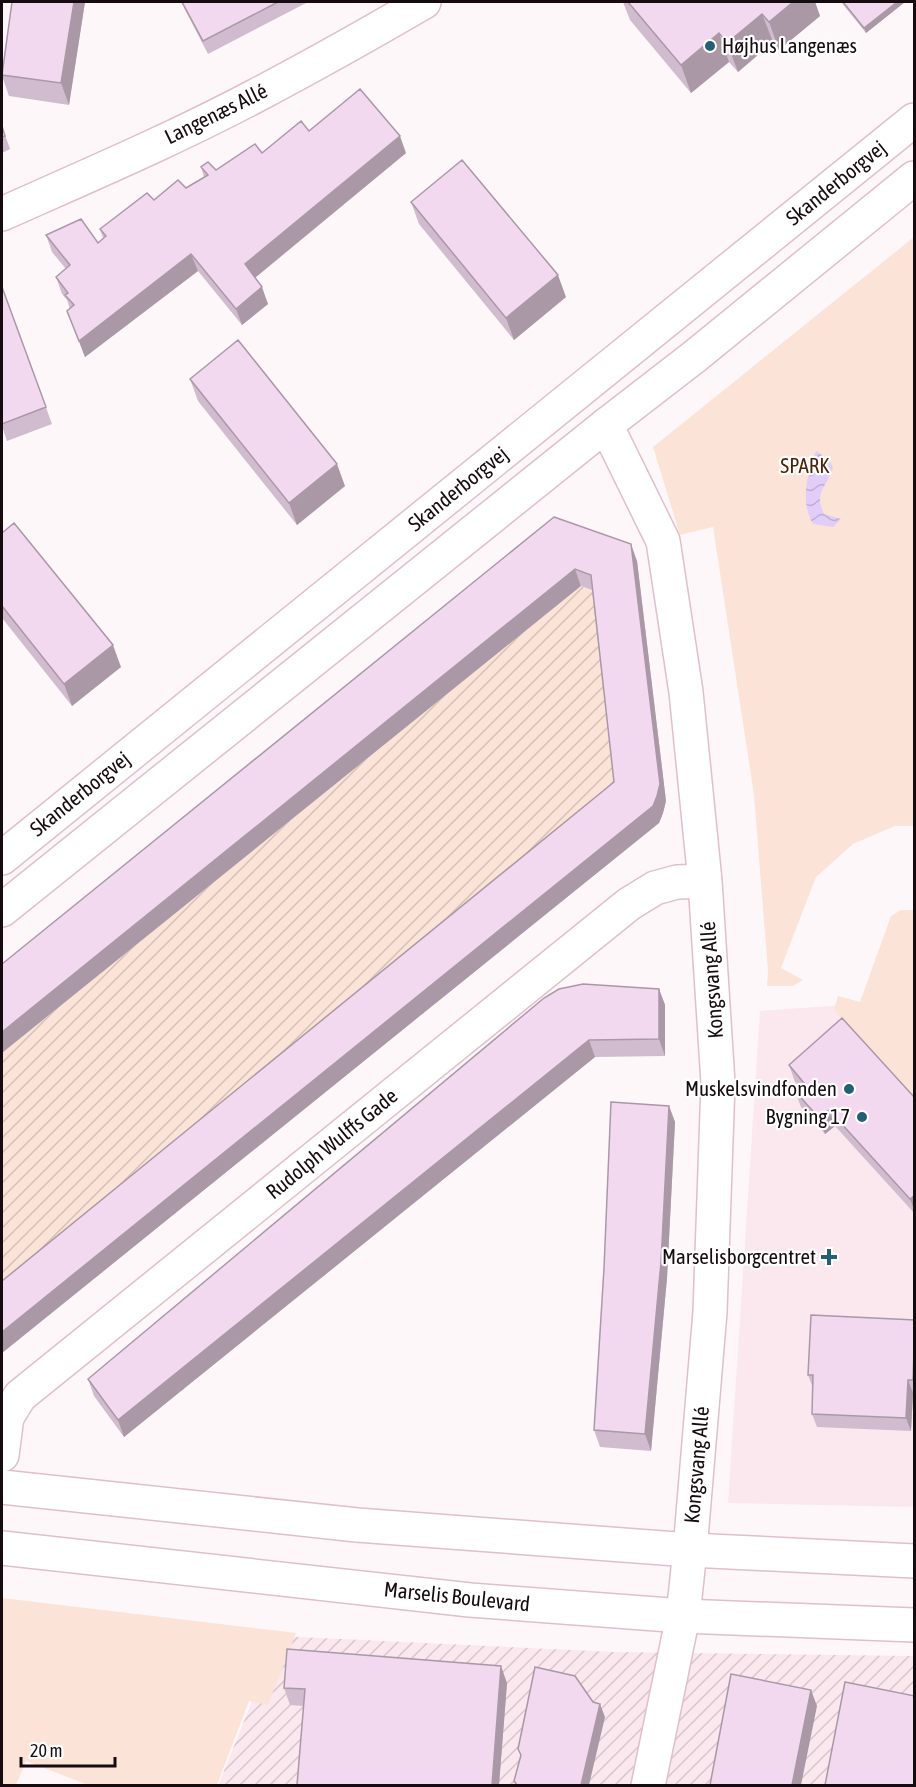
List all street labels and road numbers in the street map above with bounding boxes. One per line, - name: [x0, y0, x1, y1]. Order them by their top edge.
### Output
- street label: Langenæs Allé: [160, 78, 271, 148]
- street label: Skanderborgvej: [781, 135, 890, 230]
- street label: Skanderborgvej: [403, 441, 512, 536]
- street label: Skanderborgvej: [25, 746, 134, 841]
- street label: Kongsvang Allé: [695, 921, 727, 1039]
- street label: Rudolph Wulffs Gade: [261, 1083, 402, 1203]
- street label: Kongsvang Allé: [679, 1405, 713, 1524]
- street label: Marselis Boulevard: [383, 1576, 531, 1616]

